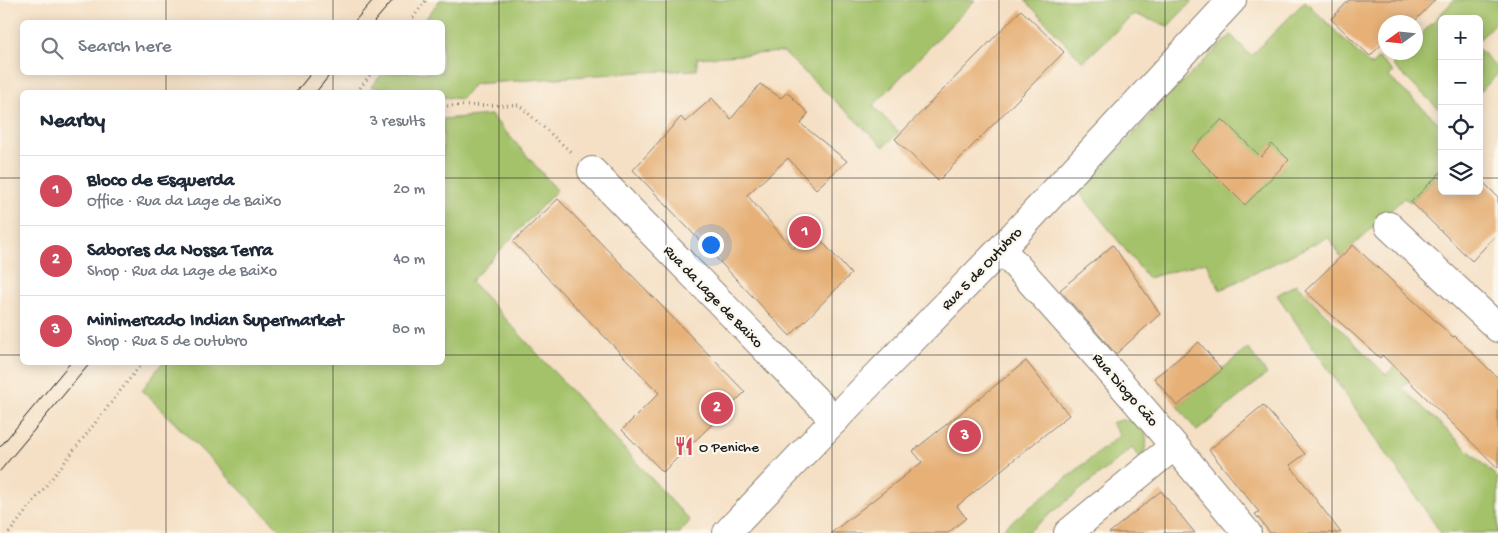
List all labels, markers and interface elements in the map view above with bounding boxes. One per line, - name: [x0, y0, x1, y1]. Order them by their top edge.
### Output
- north arrow: [1378, 15, 1423, 60]
- map controls: [1438, 15, 1483, 195]
- button: +: [1438, 15, 1483, 60]
- search box: [20, 20, 445, 75]
- icon: search: [38, 34, 66, 62]
- text: Search here: [78, 36, 172, 59]
- button: −: [1438, 60, 1483, 105]
- button: locate: [1438, 105, 1483, 150]
- text: Nearby: [40, 110, 105, 135]
- text: 3 results: [370, 113, 425, 132]
- button: layers: [1438, 150, 1483, 195]
- text: Bloco de Esquerda: [87, 170, 234, 193]
- text: 1: [53, 181, 59, 200]
- text: 20 m: [393, 181, 425, 200]
- text: Office · Rua da Lage de Baixo: [87, 193, 281, 212]
- pin: 1: [789, 213, 821, 251]
- street label: Rua 5 de Outubro: [938, 224, 1027, 315]
- your location: [698, 232, 724, 258]
- text: Sabores da Nossa Terra: [87, 240, 273, 263]
- street label: Rua da Lage de Baixo: [659, 242, 766, 353]
- text: 2: [52, 251, 60, 270]
- text: 40 m: [393, 251, 425, 270]
- text: Shop · Rua da Lage de Baixo: [87, 263, 277, 282]
- text: Minimercado Indian Supermarket: [87, 310, 343, 333]
- text: 3: [52, 321, 60, 340]
- text: 80 m: [392, 321, 425, 340]
- text: Shop · Rua 5 de Outubro: [87, 333, 248, 352]
- street label: Rua Diogo Cão: [1088, 350, 1162, 431]
- pin: 2: [701, 389, 733, 427]
- pin: 3: [949, 417, 981, 455]
- restaurant icon: O Peniche: [673, 435, 695, 457]
- place label: O Peniche: [699, 439, 759, 457]

